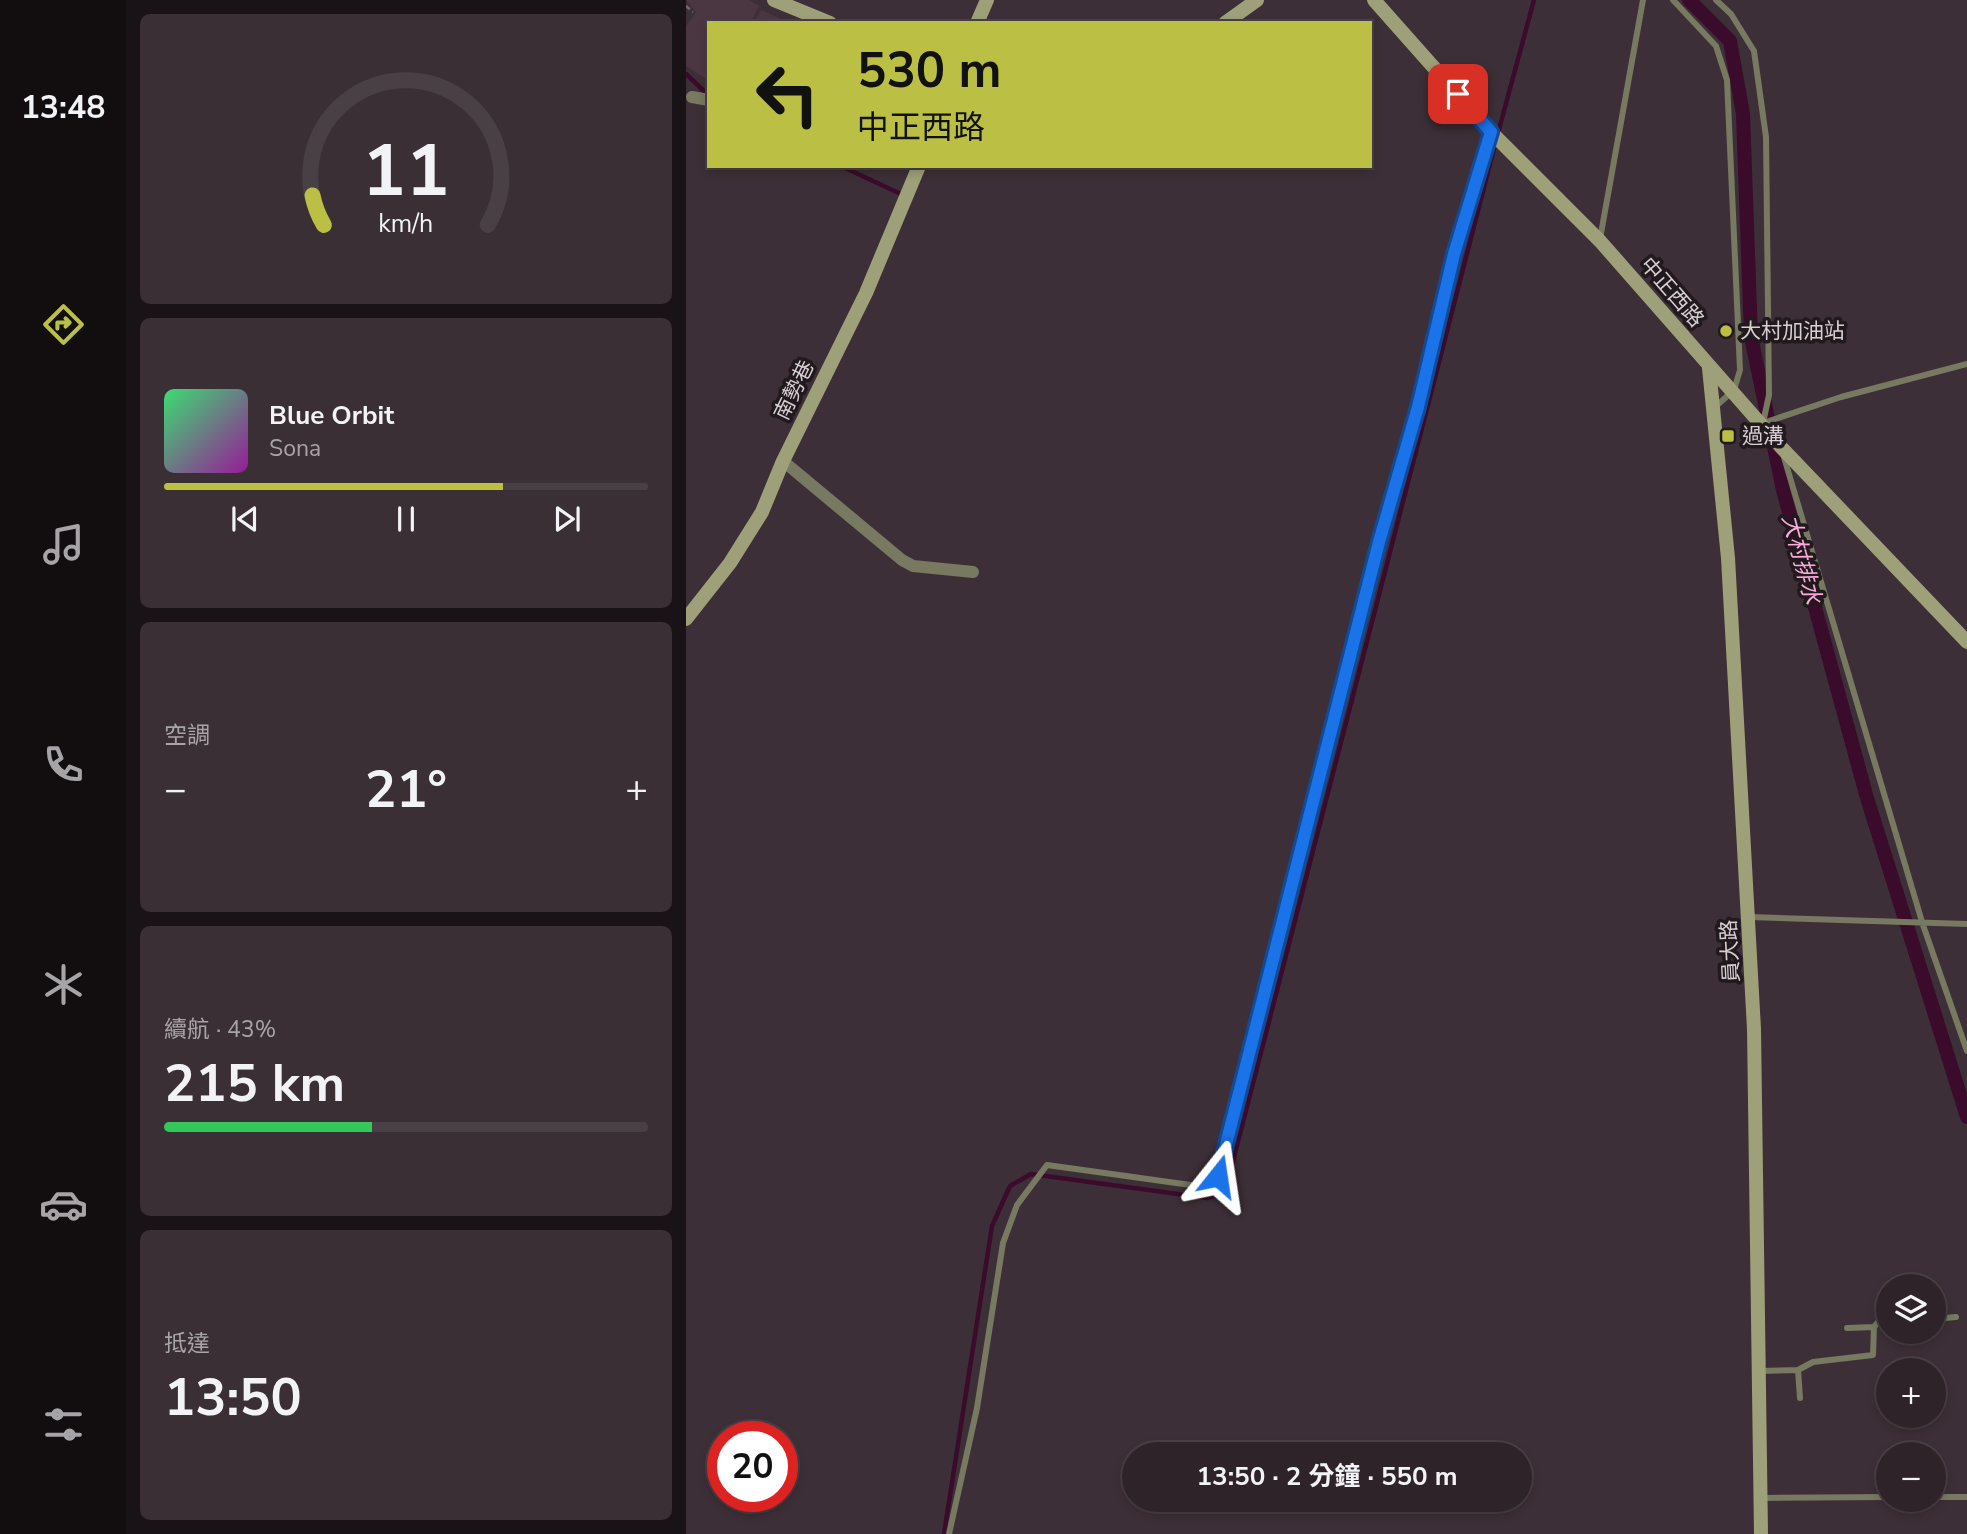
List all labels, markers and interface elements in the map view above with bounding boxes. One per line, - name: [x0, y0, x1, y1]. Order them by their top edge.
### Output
- text: 530 m: [857, 37, 1001, 104]
- icon: left: [742, 49, 833, 140]
- pin: [1428, 64, 1488, 124]
- icon: arrive: [1439, 75, 1477, 113]
- text: 13:48: [21, 86, 105, 129]
- text: 中正西路: [857, 106, 985, 149]
- text: 11: [362, 121, 450, 221]
- text: km/h: [378, 207, 434, 241]
- street label: 中正西路: [1634, 251, 1710, 333]
- icon: directions: [39, 300, 88, 349]
- place label: 大村加油站: [1740, 317, 1845, 345]
- marker: 大村加油站: [1718, 323, 1734, 339]
- street label: 南勢巷: [768, 356, 820, 424]
- text: Blue Orbit: [269, 398, 394, 433]
- place label: 過溝: [1742, 422, 1784, 450]
- marker: 過溝: [1720, 428, 1736, 444]
- text: Sona: [269, 433, 321, 464]
- icon: previous: [226, 500, 264, 538]
- icon: pause: [387, 500, 425, 538]
- icon: next: [548, 500, 586, 538]
- water label: 大村排水: [1775, 511, 1829, 609]
- icon: music: [39, 520, 88, 569]
- text: 空調: [164, 720, 210, 751]
- icon: phone: [39, 740, 88, 789]
- text: 21°: [365, 754, 447, 825]
- text: −: [164, 764, 187, 815]
- text: +: [625, 764, 648, 815]
- street label: 員大路: [1714, 919, 1746, 983]
- icon: climate: [39, 960, 88, 1009]
- text: 續航 · 43%: [164, 1014, 276, 1045]
- text: 215 km: [164, 1048, 345, 1119]
- position arrow: [1181, 1139, 1255, 1213]
- icon: car: [39, 1180, 88, 1229]
- map controls: [1876, 1274, 1946, 1512]
- button: layers: [1876, 1274, 1946, 1344]
- text: 抵達: [164, 1328, 210, 1359]
- button: +: [1876, 1358, 1946, 1428]
- text: 13:50: [164, 1362, 302, 1433]
- icon: filters: [39, 1400, 88, 1449]
- speed limit sign: 20: [707, 1421, 798, 1512]
- button: −: [1876, 1442, 1946, 1512]
- text: 13:50 · 2 分鐘 · 550 m: [1196, 1459, 1458, 1494]

